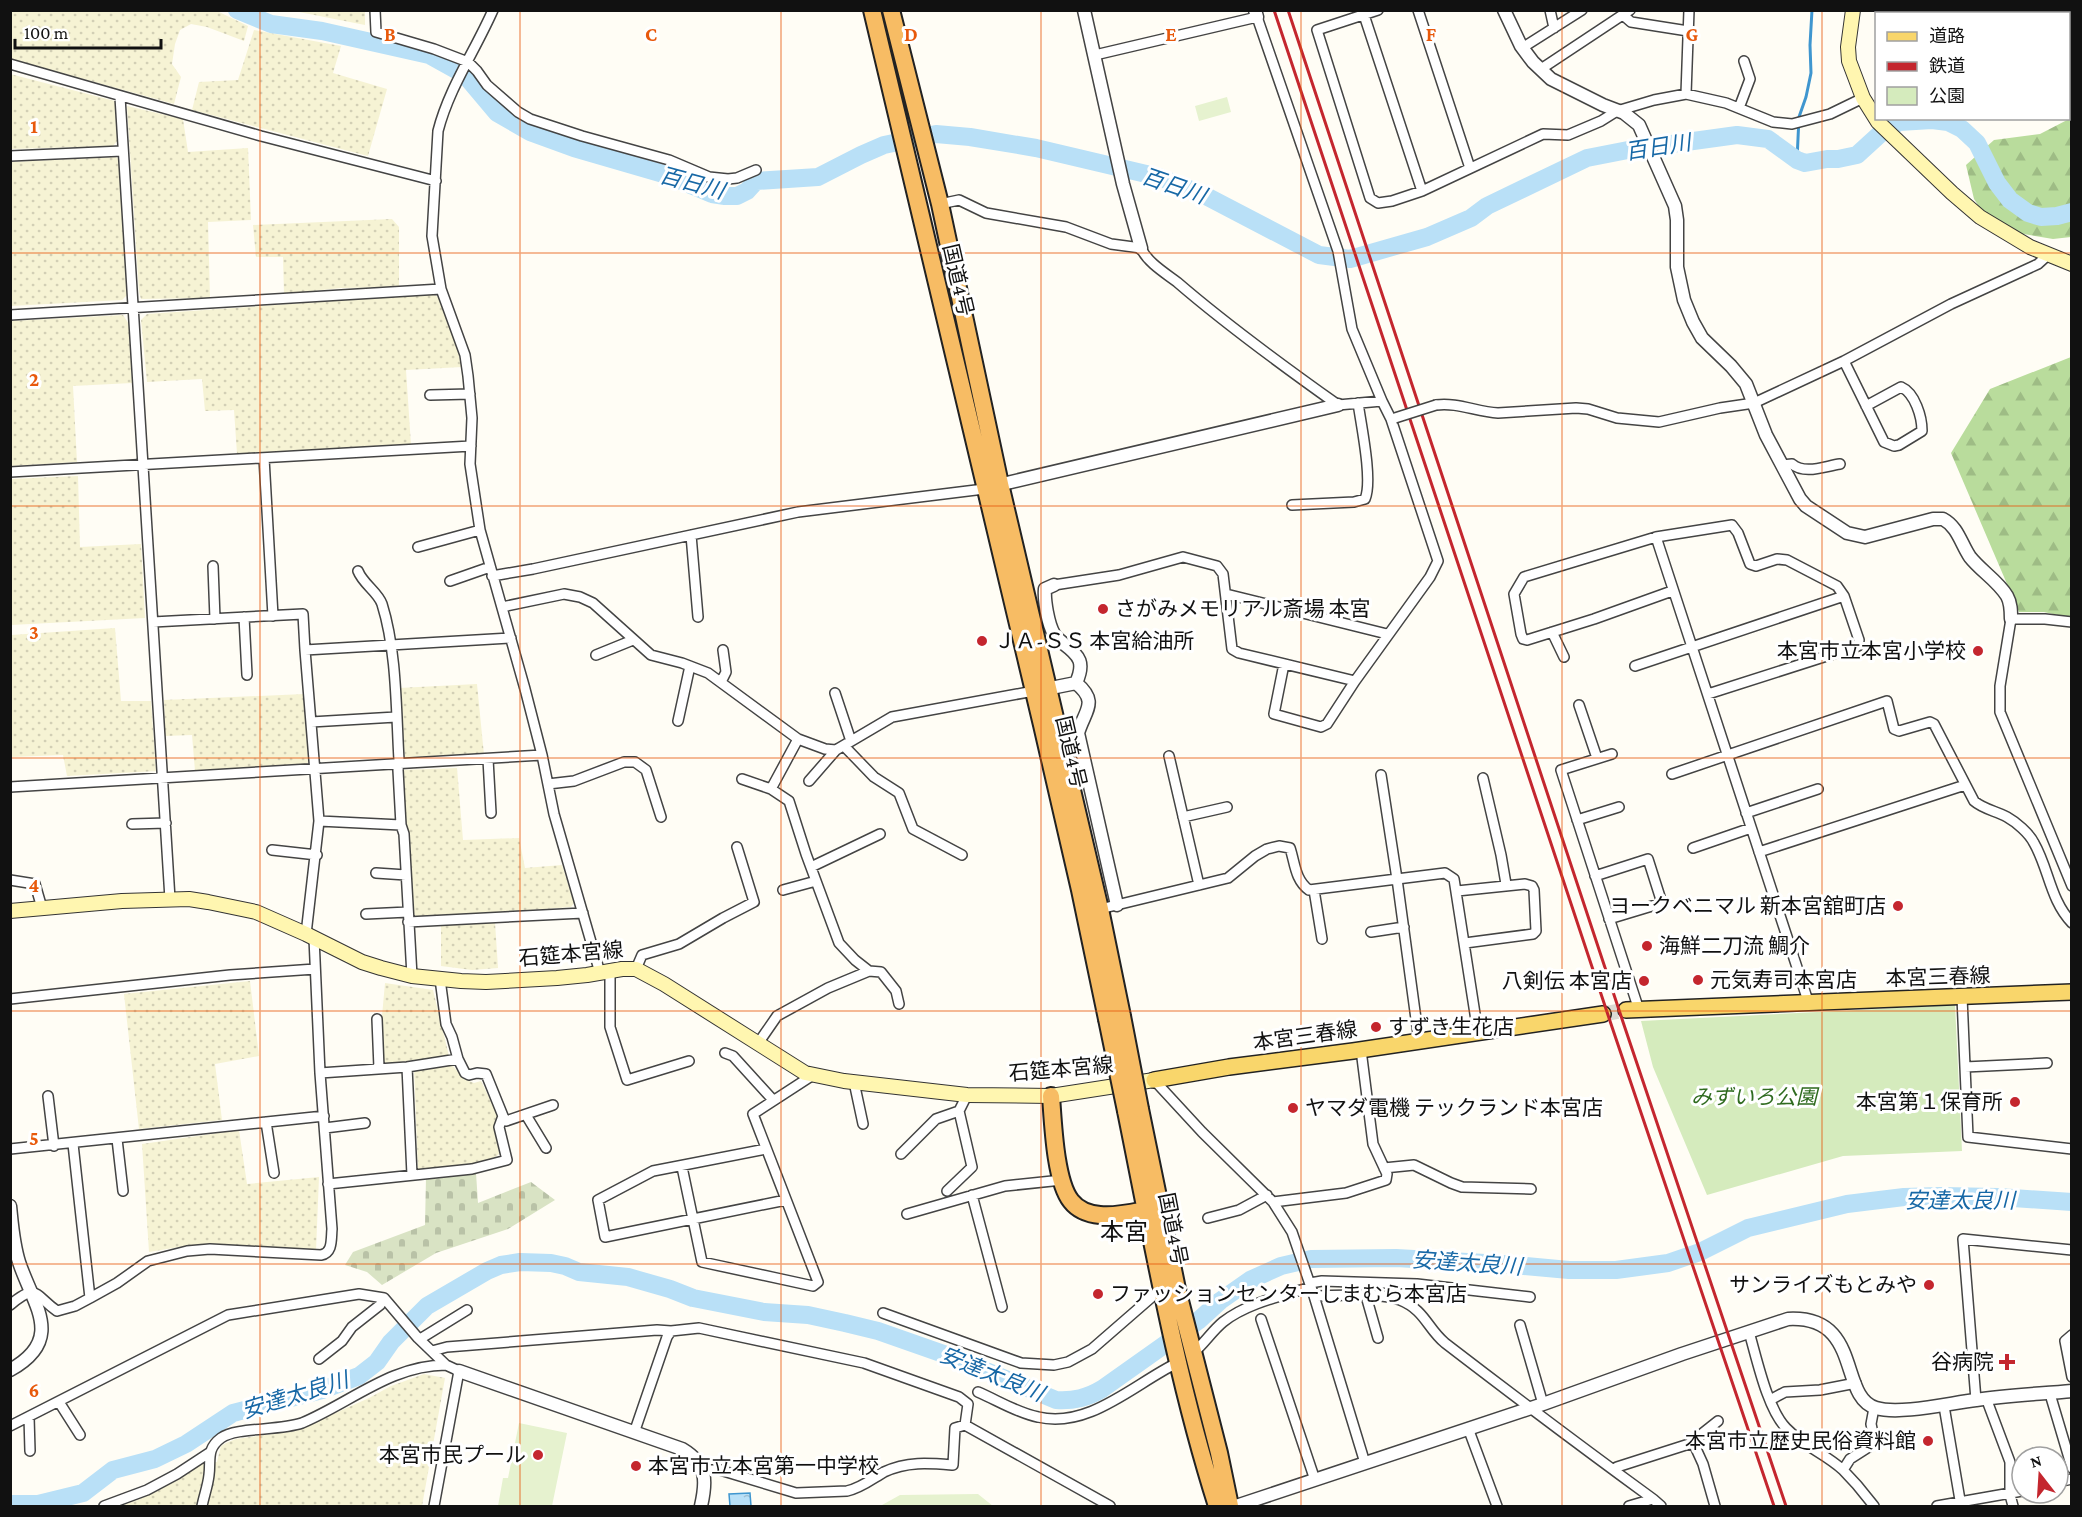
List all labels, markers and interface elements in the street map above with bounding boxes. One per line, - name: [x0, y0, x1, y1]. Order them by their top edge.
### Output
- scale bar: [15, 12, 160, 50]
- legend: [1875, 12, 2070, 120]
- text: 100 m: [24, 23, 69, 43]
- text: B: [384, 23, 396, 45]
- text: C: [645, 23, 657, 45]
- text: D: [904, 23, 918, 45]
- text: E: [1165, 23, 1177, 45]
- text: F: [1426, 23, 1437, 45]
- text: G: [1686, 23, 1699, 45]
- text: 道路: [1929, 26, 1965, 46]
- text: 鉄道: [1929, 56, 1965, 76]
- text: 公園: [1929, 86, 1965, 106]
- text: 1: [30, 115, 38, 137]
- water label: 百日川: [1623, 129, 1695, 165]
- water label: 百日川: [657, 162, 729, 204]
- water label: 百日川: [1139, 163, 1211, 209]
- street label: 国道4号: [938, 241, 978, 319]
- text: 2: [29, 368, 39, 390]
- place label: さがみメモリアル斎場 本宮: [1115, 597, 1371, 621]
- marker: さがみメモリアル斎場 本宮: [1096, 602, 1110, 616]
- text: 3: [29, 621, 39, 643]
- place label: ＪＡ-ＳＳ 本宮給油所: [994, 629, 1195, 653]
- marker: ＪＡ-ＳＳ 本宮給油所: [975, 634, 989, 648]
- place label: 本宮市立本宮小学校: [1777, 639, 1966, 663]
- marker: 本宮市立本宮小学校: [1971, 644, 1985, 658]
- street label: 国道4号: [1051, 713, 1091, 791]
- text: 4: [29, 874, 40, 896]
- place label: ヨークベニマル 新本宮舘町店: [1609, 894, 1886, 918]
- marker: ヨークベニマル 新本宮舘町店: [1891, 899, 1905, 913]
- place label: 海鮮二刀流 鯛介: [1659, 934, 1810, 958]
- street label: 石筵本宮線: [518, 937, 624, 971]
- marker: 海鮮二刀流 鯛介: [1640, 939, 1654, 953]
- street label: 本宮三春線: [1885, 963, 1991, 991]
- place label: 元気寿司本宮店: [1710, 968, 1857, 992]
- place label: 八剣伝 本宮店: [1502, 969, 1632, 993]
- marker: 元気寿司本宮店: [1691, 973, 1705, 987]
- marker: 八剣伝 本宮店: [1637, 974, 1651, 988]
- place label: すずき生花店: [1388, 1015, 1514, 1039]
- street label: 本宮三春線: [1251, 1017, 1359, 1055]
- marker: すずき生花店: [1369, 1020, 1383, 1034]
- street label: 石筵本宮線: [1008, 1052, 1114, 1086]
- park label: みずいろ公園: [1691, 1085, 1820, 1109]
- place label: 本宮第１保育所: [1856, 1090, 2003, 1114]
- marker: 本宮第１保育所: [2008, 1095, 2022, 1109]
- place label: ヤマダ電機 テックランド本宮店: [1305, 1096, 1603, 1120]
- marker: ヤマダ電機 テックランド本宮店: [1286, 1101, 1300, 1115]
- text: 5: [29, 1127, 39, 1149]
- water label: 安達太良川: [1905, 1188, 2017, 1213]
- street label: 国道4号: [1154, 1191, 1192, 1267]
- district label: 本宮: [1100, 1218, 1148, 1245]
- water label: 安達太良川: [1411, 1247, 1525, 1279]
- place label: サンライズもとみや: [1729, 1273, 1917, 1297]
- marker: サンライズもとみや: [1922, 1278, 1936, 1292]
- place label: ファッションセンターしまむら本宮店: [1110, 1282, 1467, 1306]
- marker: ファッションセンターしまむら本宮店: [1091, 1287, 1105, 1301]
- water label: 安達太良川: [936, 1342, 1050, 1407]
- place label: 谷病院: [1931, 1350, 1994, 1374]
- marker: 谷病院: [1998, 1353, 2016, 1371]
- water label: 安達太良川: [239, 1366, 353, 1423]
- text: 6: [29, 1379, 39, 1401]
- place label: 本宮市立歴史民俗資料館: [1685, 1429, 1916, 1453]
- marker: 本宮市立歴史民俗資料館: [1921, 1434, 1935, 1448]
- place label: 本宮市民プール: [379, 1443, 526, 1467]
- north arrow: [2010, 1445, 2070, 1505]
- marker: 本宮市民プール: [531, 1448, 545, 1462]
- text: N: [2028, 1451, 2044, 1471]
- place label: 本宮市立本宮第一中学校: [648, 1454, 879, 1478]
- marker: 本宮市立本宮第一中学校: [629, 1459, 643, 1473]

